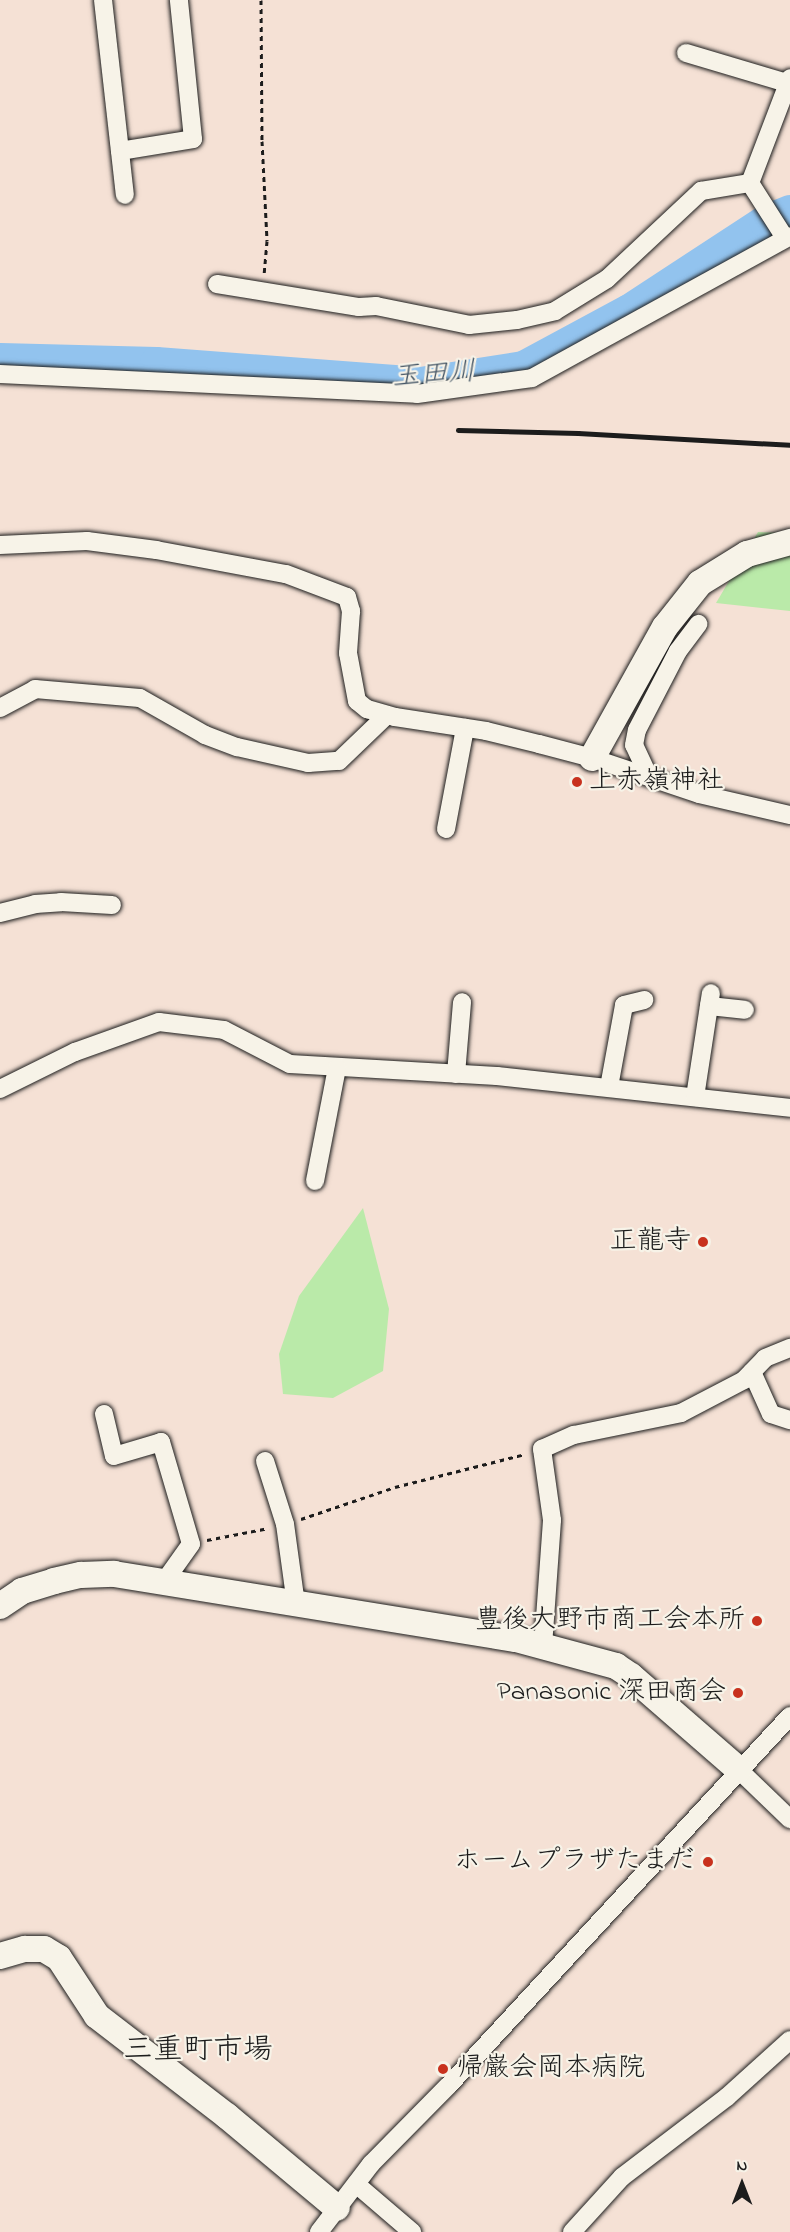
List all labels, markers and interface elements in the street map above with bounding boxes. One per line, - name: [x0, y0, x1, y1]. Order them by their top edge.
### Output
- water label: 玉田川: [391, 356, 477, 396]
- place label: 上赤嶺神社: [589, 766, 724, 798]
- marker: 上赤嶺神社: [570, 775, 584, 789]
- place label: 正龍寺: [610, 1226, 691, 1258]
- marker: 正龍寺: [696, 1235, 710, 1249]
- place label: 豊後大野市商工会本所: [475, 1605, 745, 1637]
- marker: 豊後大野市商工会本所: [750, 1614, 764, 1628]
- place label: Panasonic 深田商会: [497, 1677, 726, 1709]
- marker: Panasonic 深田商会: [731, 1686, 745, 1700]
- place label: ホームプラザたまだ: [453, 1846, 696, 1878]
- marker: ホームプラザたまだ: [701, 1855, 715, 1869]
- district label: 三重町市場: [123, 2033, 273, 2069]
- place label: 帰巌会岡本病院: [456, 2053, 645, 2085]
- marker: 帰巌会岡本病院: [434, 2060, 452, 2078]
- north arrow: [712, 2154, 772, 2214]
- text: N: [737, 2154, 747, 2178]

